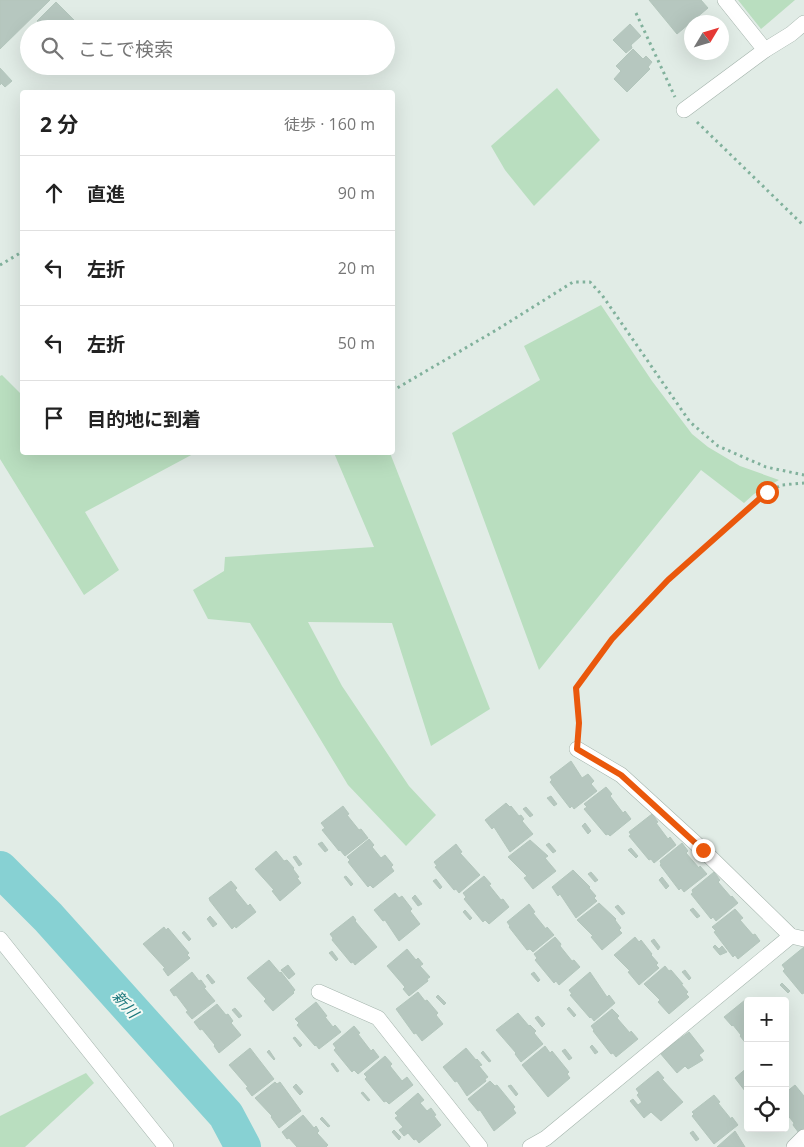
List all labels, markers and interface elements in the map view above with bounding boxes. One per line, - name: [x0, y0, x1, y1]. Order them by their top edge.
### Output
- north arrow: [684, 15, 729, 60]
- search box: [20, 20, 395, 75]
- icon: search: [38, 34, 66, 62]
- text: ここで検索: [78, 36, 173, 62]
- text: 2 分: [40, 110, 78, 138]
- text: 徒歩 · 160 m: [284, 113, 375, 135]
- icon: ahead: [40, 179, 68, 207]
- text: 直進: [87, 181, 125, 207]
- text: 90 m: [338, 182, 375, 204]
- icon: left: [40, 254, 68, 282]
- text: 左折: [87, 256, 125, 282]
- text: 20 m: [338, 257, 375, 279]
- icon: left: [40, 329, 68, 357]
- text: 左折: [87, 331, 125, 357]
- text: 50 m: [338, 332, 375, 354]
- icon: arrive: [40, 404, 68, 432]
- text: 目的地に到着: [87, 406, 201, 432]
- route start: [756, 481, 779, 504]
- route end: [692, 839, 715, 862]
- water label: 新川: [109, 986, 145, 1023]
- map controls: [744, 997, 789, 1132]
- button: +: [744, 997, 789, 1042]
- button: −: [744, 1042, 789, 1087]
- button: locate: [744, 1087, 789, 1132]

